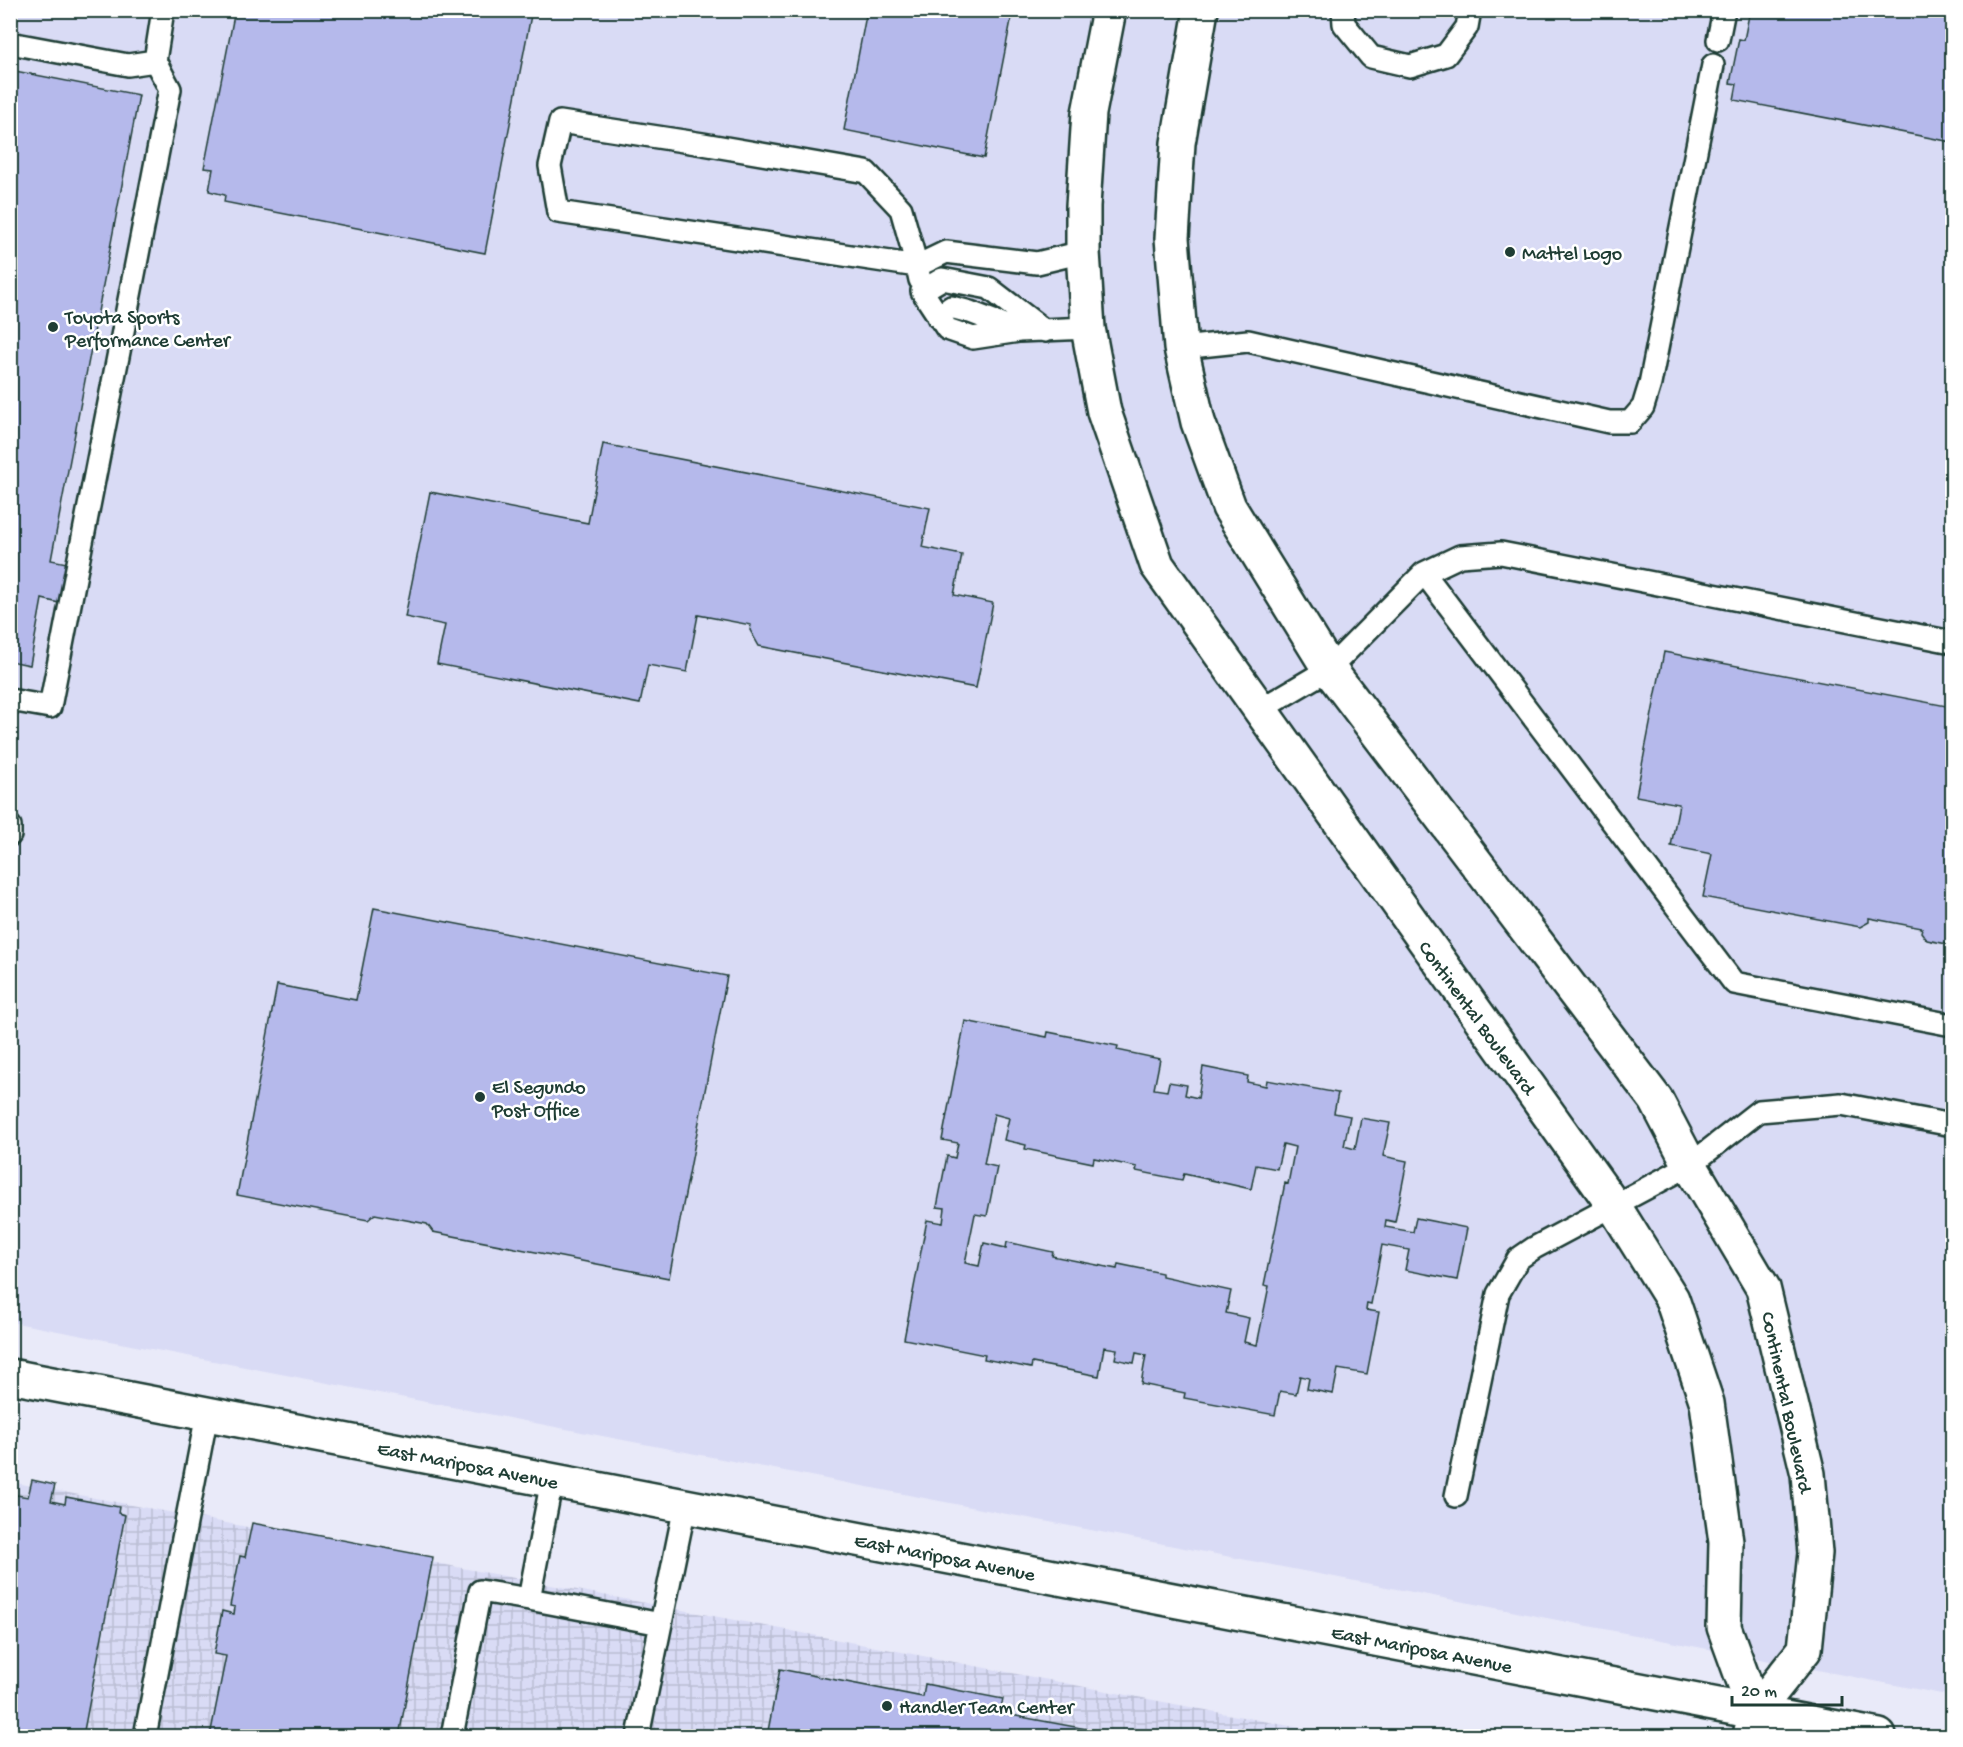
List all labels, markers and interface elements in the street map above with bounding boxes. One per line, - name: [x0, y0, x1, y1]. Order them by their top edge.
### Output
- place label: Mattel Logo: [1522, 244, 1622, 267]
- marker: Mattel Logo: [1503, 245, 1517, 259]
- place label: Toyota Sports Performance Center: [64, 308, 232, 354]
- marker: Toyota Sports Performance Center: [46, 320, 60, 334]
- street label: Continental Boulevard: [1412, 938, 1540, 1102]
- place label: El Segundo Post Office: [491, 1078, 586, 1124]
- marker: El Segundo Post Office: [473, 1090, 487, 1104]
- street label: Continental Boulevard: [1754, 1310, 1815, 1498]
- street label: East Mariposa Avenue: [375, 1439, 560, 1496]
- street label: East Mariposa Avenue: [852, 1531, 1037, 1588]
- street label: East Mariposa Avenue: [1329, 1623, 1514, 1680]
- scale bar: [1732, 1669, 1842, 1707]
- text: 20 m: [1741, 1682, 1777, 1703]
- place label: Handler Team Center: [899, 1698, 1075, 1721]
- marker: Handler Team Center: [880, 1699, 894, 1713]

